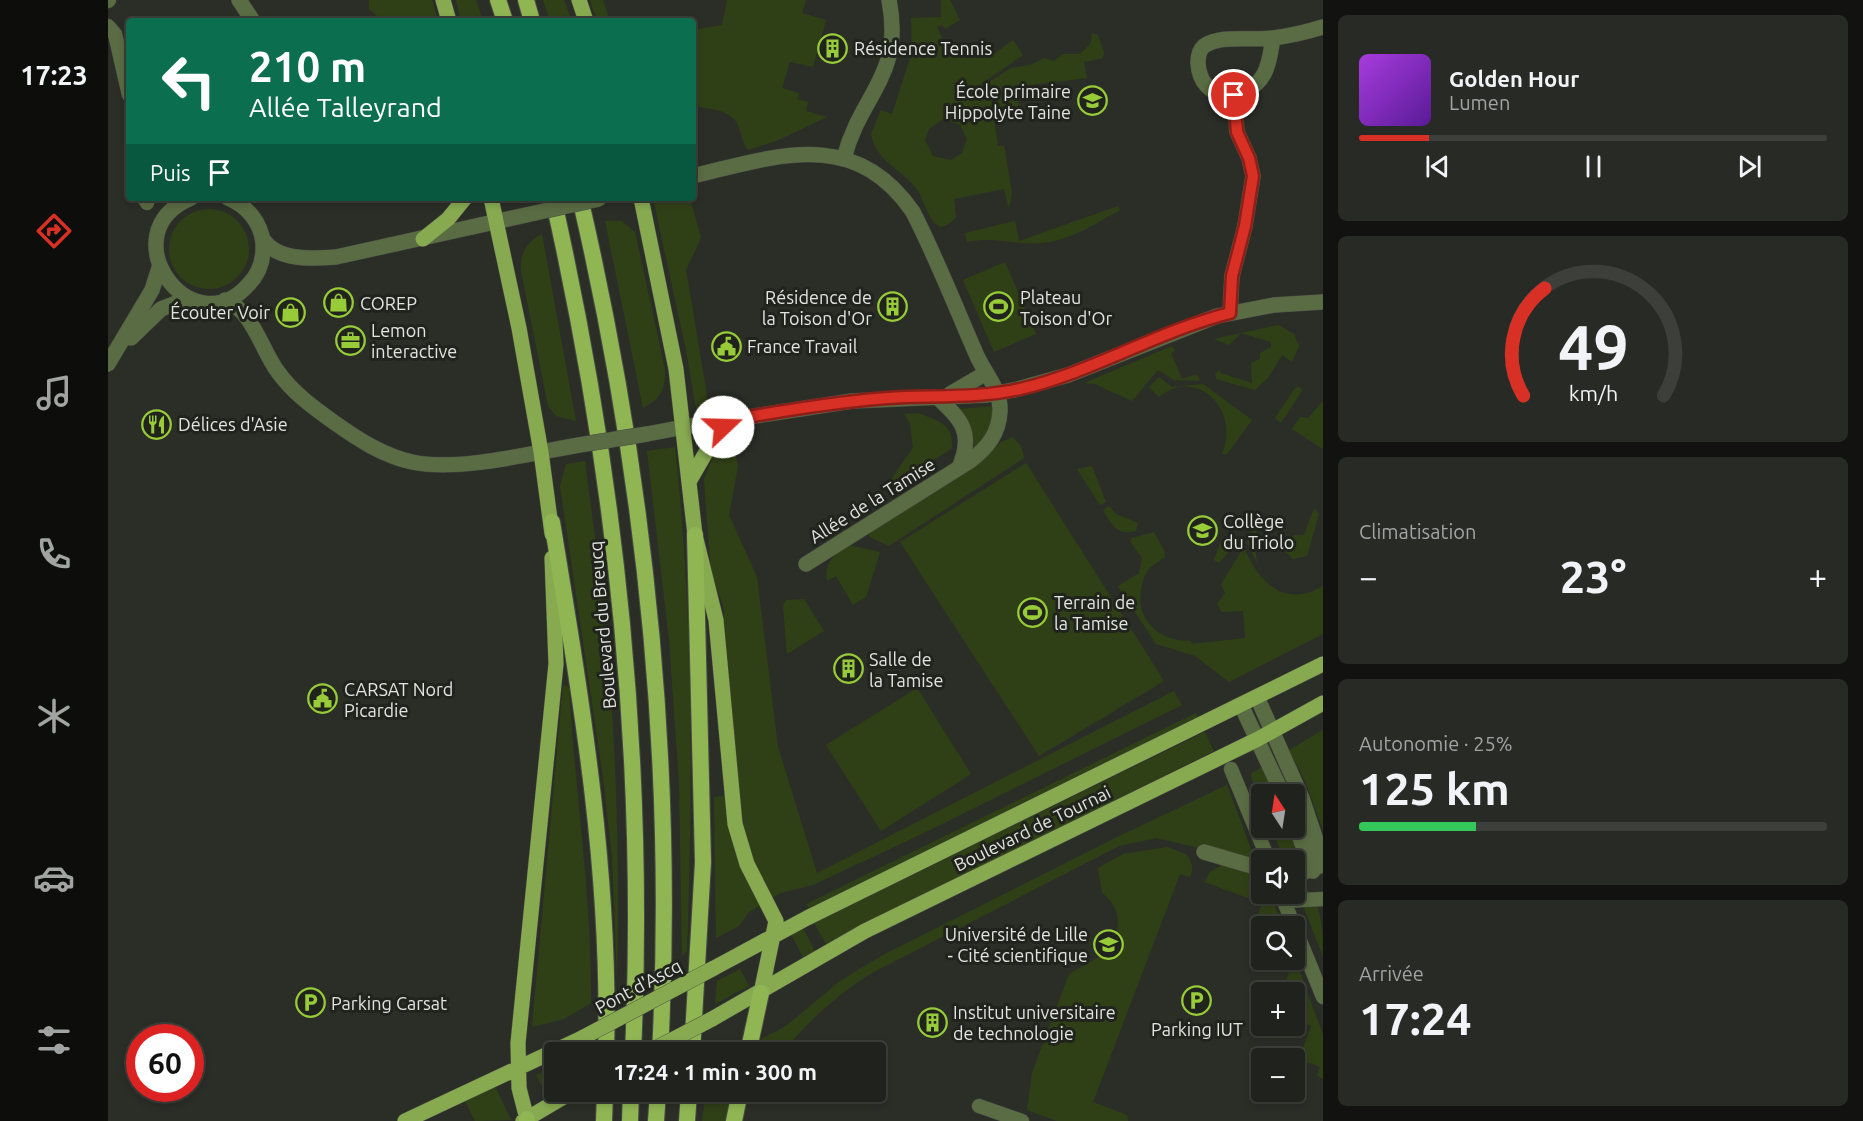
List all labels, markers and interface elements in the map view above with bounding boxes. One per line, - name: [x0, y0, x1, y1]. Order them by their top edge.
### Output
- building icon: Résidence Tennis: [817, 32, 849, 64]
- place label: Résidence Tennis: [854, 38, 992, 58]
- icon: left: [150, 42, 228, 120]
- text: 210 m: [249, 43, 366, 90]
- text: 17:23: [20, 60, 88, 90]
- text: Golden Hour: [1449, 66, 1579, 91]
- pin: [1208, 69, 1259, 120]
- icon: arrive: [1217, 78, 1250, 111]
- place label: École primaire Hippolyte Taine: [945, 80, 1071, 122]
- school or university icon: École primaire Hippolyte Taine: [1076, 85, 1108, 117]
- text: Lumen: [1449, 91, 1510, 114]
- text: Allée Talleyrand: [249, 92, 442, 122]
- icon: previous: [1421, 150, 1454, 183]
- icon: pause: [1577, 150, 1610, 183]
- icon: next: [1733, 150, 1766, 183]
- icon: arrive: [203, 156, 236, 189]
- text: Puis: [150, 160, 191, 185]
- icon: directions: [33, 210, 75, 252]
- shop icon: COREP: [323, 287, 355, 319]
- place label: Résidence de la Toison d'Or: [762, 287, 872, 328]
- place label: Plateau Toison d'Or: [1020, 287, 1112, 328]
- building icon: Résidence de la Toison d'Or: [877, 291, 909, 323]
- sports icon: Plateau Toison d'Or: [983, 291, 1015, 323]
- place label: COREP: [360, 293, 417, 313]
- shop icon: Écouter Voir: [275, 296, 307, 328]
- place label: Écouter Voir: [170, 301, 270, 322]
- text: 49: [1558, 312, 1628, 382]
- place label: Lemon interactive: [371, 320, 457, 361]
- office icon: Lemon interactive: [334, 324, 366, 356]
- public building icon: France Travail: [710, 330, 742, 362]
- place label: France Travail: [747, 336, 858, 356]
- icon: music: [33, 372, 75, 414]
- text: km/h: [1568, 382, 1618, 406]
- position arrow: [691, 395, 755, 459]
- restaurant icon: Délices d'Asie: [141, 408, 173, 440]
- place label: Délices d'Asie: [178, 414, 288, 434]
- street label: Allée de la Tamise: [806, 453, 938, 547]
- place label: Collège du Triolo: [1223, 511, 1294, 552]
- school or university icon: Collège du Triolo: [1186, 515, 1218, 547]
- text: Climatisation: [1359, 520, 1476, 543]
- icon: phone: [33, 533, 75, 575]
- street label: Boulevard du Breucq: [585, 540, 619, 710]
- text: 23°: [1560, 551, 1626, 602]
- text: −: [1359, 558, 1378, 595]
- text: +: [1808, 558, 1827, 595]
- place label: Terrain de la Tamise: [1054, 592, 1135, 633]
- sports icon: Terrain de la Tamise: [1017, 596, 1049, 628]
- place label: Salle de la Tamise: [869, 649, 943, 690]
- building icon: Salle de la Tamise: [832, 653, 864, 685]
- place label: CARSAT Nord Picardie: [344, 679, 453, 720]
- public building icon: CARSAT Nord Picardie: [307, 683, 339, 715]
- icon: climate: [33, 695, 75, 737]
- text: Autonomie · 25%: [1359, 732, 1513, 755]
- text: 125 km: [1359, 763, 1510, 814]
- street label: Boulevard de Tournai: [950, 781, 1114, 875]
- north arrow: [1251, 784, 1305, 838]
- map controls: [1251, 784, 1305, 1102]
- button: sound: [1251, 850, 1305, 904]
- icon: car: [33, 857, 75, 899]
- button: search: [1251, 916, 1305, 970]
- place label: Université de Lille ‐ Cité scientifique: [945, 924, 1088, 965]
- school or university icon: Université de Lille ‐ Cité scientifique: [1093, 928, 1125, 960]
- street label: Pont d'Ascq: [591, 955, 685, 1017]
- text: Arrivée: [1359, 962, 1424, 985]
- button: +: [1251, 982, 1305, 1036]
- parking icon: Parking IUT: [1181, 984, 1213, 1016]
- parking icon: Parking Carsat: [294, 987, 326, 1019]
- place label: Parking Carsat: [331, 993, 447, 1013]
- text: 17:24: [1359, 993, 1472, 1044]
- place label: Institut universitaire de technologie: [953, 1002, 1116, 1043]
- building icon: Institut universitaire de technologie: [916, 1006, 948, 1038]
- icon: filters: [33, 1019, 75, 1061]
- place label: Parking IUT: [1151, 1019, 1243, 1039]
- speed limit sign: 60: [126, 1024, 204, 1102]
- button: −: [1251, 1048, 1305, 1102]
- text: 17:24 · 1 min · 300 m: [613, 1059, 817, 1084]

